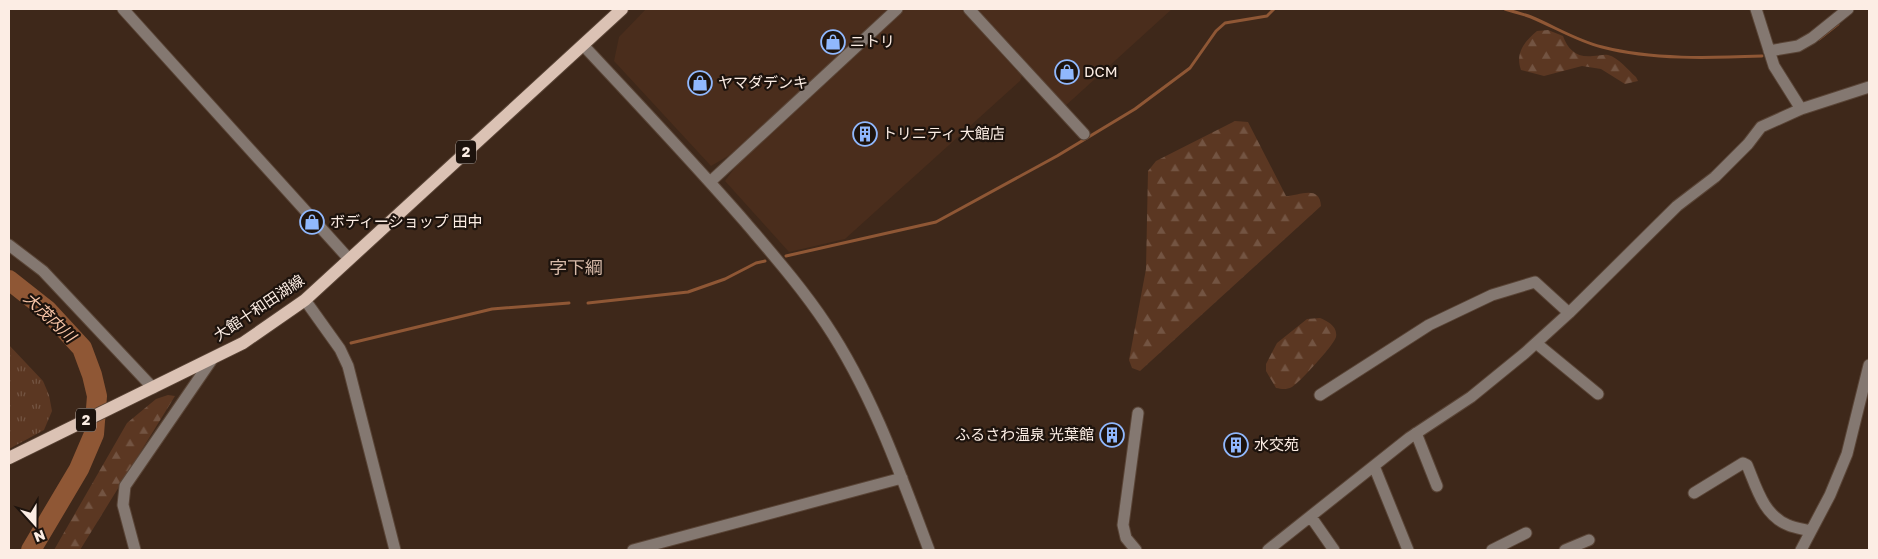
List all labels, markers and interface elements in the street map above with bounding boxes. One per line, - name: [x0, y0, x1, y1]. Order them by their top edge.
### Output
- shop icon: ニトリ: [820, 29, 846, 55]
- place label: ニトリ: [850, 32, 895, 50]
- shop icon: DCM: [1054, 59, 1080, 85]
- place label: DCM: [1084, 62, 1118, 80]
- shop icon: ヤマダデンキ: [687, 70, 713, 96]
- place label: ヤマダデンキ: [718, 73, 808, 91]
- building icon: トリニティ 大館店: [852, 121, 878, 147]
- place label: トリニティ 大館店: [882, 124, 1005, 142]
- road number: 2: [456, 140, 476, 163]
- shop icon: ボディーショップ 田中: [299, 209, 325, 235]
- place label: ボディーショップ 田中: [330, 212, 482, 230]
- district label: 字下綱: [549, 256, 603, 278]
- street label: 大館十和田湖線: [210, 270, 307, 344]
- water label: 大茂内川: [20, 288, 82, 347]
- road number: 2: [76, 408, 96, 432]
- building icon: ふるさわ温泉 光葉館: [1099, 422, 1125, 448]
- place label: ふるさわ温泉 光葉館: [955, 425, 1094, 443]
- building icon: 水交苑: [1223, 432, 1249, 458]
- place label: 水交苑: [1254, 435, 1299, 453]
- north arrow: [10, 499, 60, 549]
- text: N: [32, 527, 48, 546]

